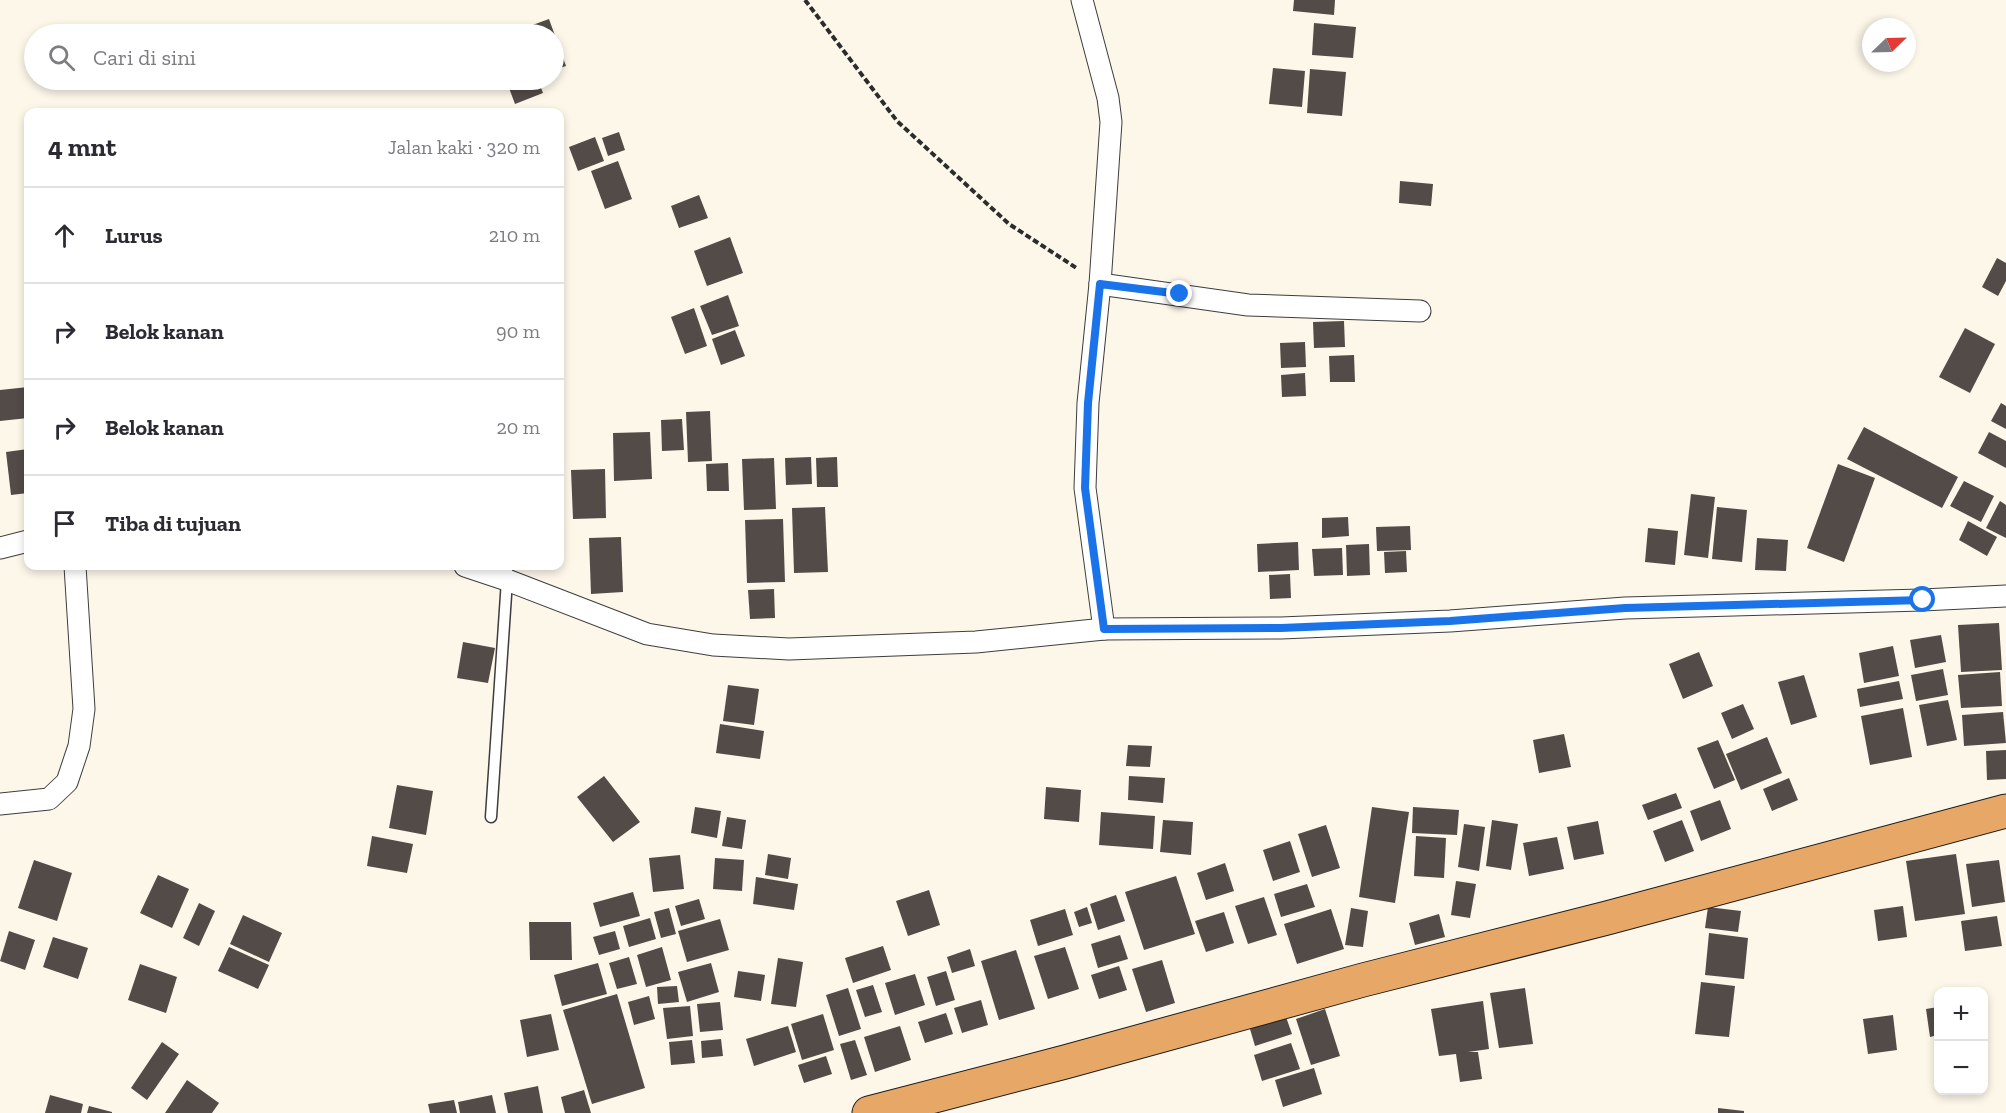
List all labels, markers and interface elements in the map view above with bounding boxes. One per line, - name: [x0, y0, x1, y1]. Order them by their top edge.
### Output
- north arrow: [1862, 18, 1916, 72]
- search box: [24, 24, 564, 90]
- icon: search: [45, 41, 78, 74]
- text: Cari di sini: [93, 44, 196, 71]
- text: 4 mnt: [48, 131, 116, 163]
- text: Jalan kaki · 320 m: [388, 135, 540, 159]
- icon: ahead: [48, 219, 81, 252]
- text: Lurus: [105, 222, 163, 249]
- text: 210 m: [489, 223, 540, 247]
- route end: [1166, 280, 1192, 306]
- icon: right: [48, 315, 81, 348]
- text: Belok kanan: [105, 318, 224, 345]
- text: 90 m: [496, 319, 540, 343]
- icon: right: [48, 411, 81, 444]
- text: Belok kanan: [105, 414, 224, 441]
- text: 20 m: [496, 415, 540, 439]
- icon: arrive: [48, 507, 81, 540]
- text: Tiba di tujuan: [105, 510, 241, 537]
- route start: [1909, 586, 1935, 612]
- map controls: [1934, 987, 1988, 1095]
- button: +: [1934, 987, 1988, 1041]
- button: −: [1934, 1041, 1988, 1095]

